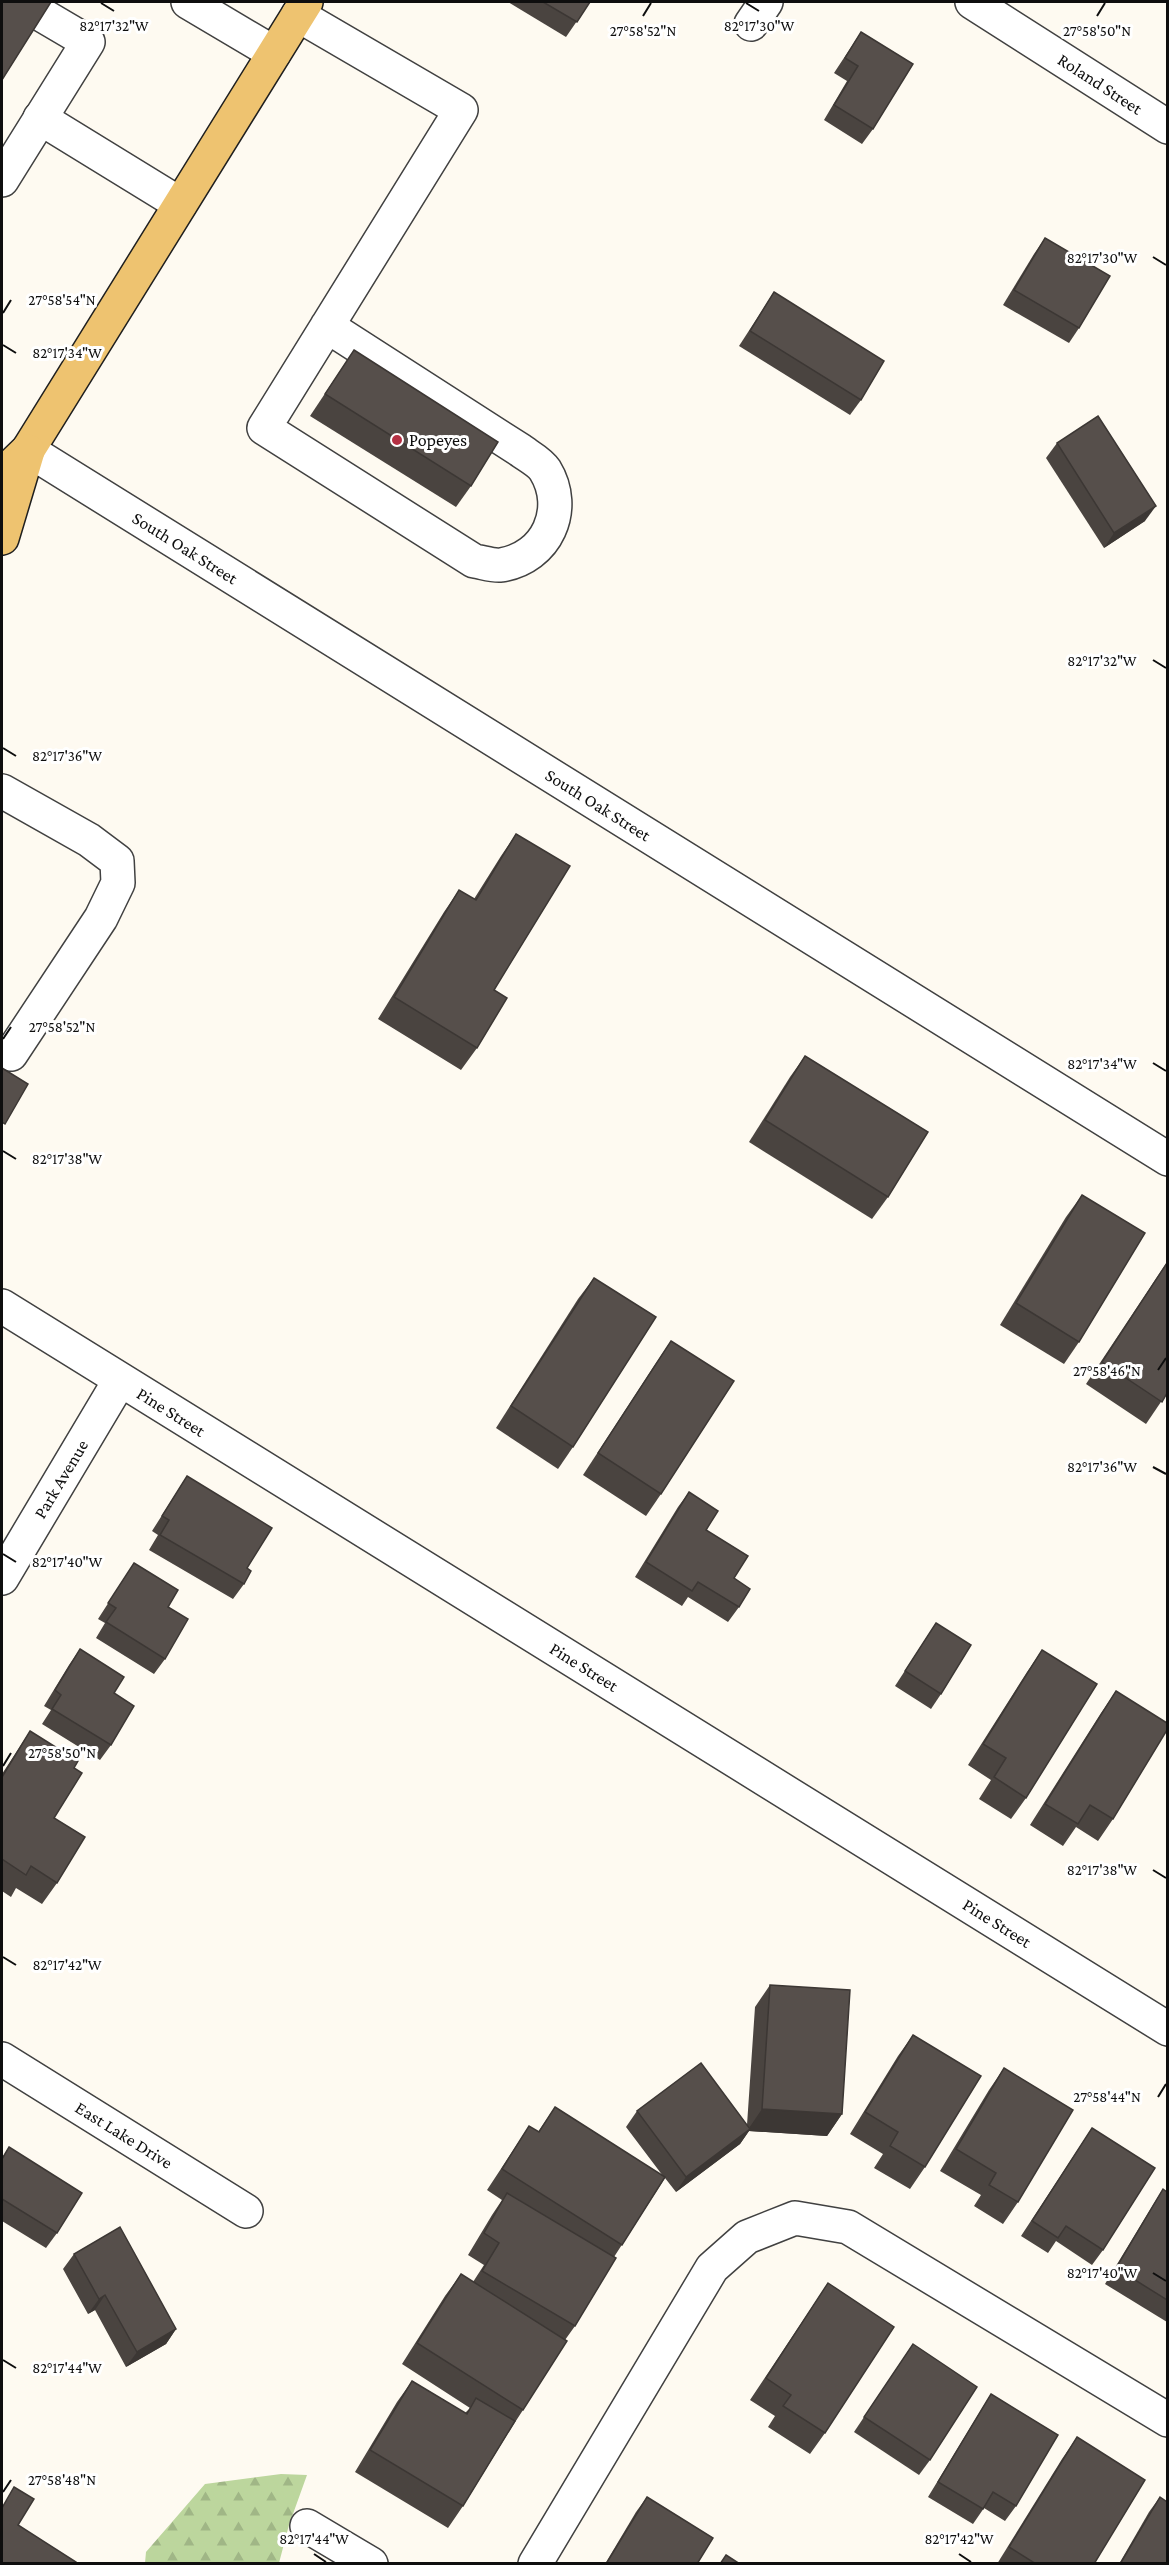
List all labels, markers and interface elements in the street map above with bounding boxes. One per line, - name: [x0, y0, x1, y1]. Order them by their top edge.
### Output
- text: 82°17'32"W: [79, 18, 149, 34]
- text: 82°17'30"W: [724, 18, 795, 34]
- text: 27°58'52"N: [610, 23, 676, 39]
- text: 27°58'50"N: [1063, 23, 1131, 39]
- street label: Roland Street: [1054, 49, 1147, 119]
- text: 82°17'30"W: [1067, 250, 1138, 266]
- text: 27°58'54"N: [28, 292, 96, 308]
- text: 82°17'34"W: [32, 345, 102, 361]
- place label: Popeyes: [409, 430, 467, 450]
- marker: Popeyes: [390, 433, 404, 447]
- street label: South Oak Street: [129, 508, 242, 589]
- text: 82°17'32"W: [1067, 653, 1137, 669]
- text: 82°17'36"W: [32, 748, 102, 764]
- street label: South Oak Street: [542, 765, 655, 846]
- text: 27°58'52"N: [29, 1019, 95, 1035]
- text: 82°17'34"W: [1067, 1056, 1137, 1072]
- text: 82°17'38"W: [32, 1151, 102, 1167]
- text: 27°58'46"N: [1073, 1363, 1141, 1379]
- street label: Pine Street: [133, 1383, 210, 1441]
- street label: Park Avenue: [30, 1436, 92, 1522]
- text: 82°17'36"W: [1067, 1459, 1137, 1475]
- text: 82°17'40"W: [32, 1554, 103, 1570]
- street label: Pine Street: [546, 1638, 623, 1696]
- text: 27°58'50"N: [28, 1745, 96, 1761]
- text: 82°17'38"W: [1067, 1862, 1137, 1878]
- street label: Pine Street: [959, 1894, 1036, 1952]
- text: 82°17'42"W: [32, 1957, 102, 1973]
- text: 27°58'44"N: [1073, 2089, 1141, 2105]
- street label: East Lake Drive: [72, 2097, 176, 2173]
- text: 82°17'40"W: [1067, 2265, 1138, 2281]
- text: 82°17'44"W: [32, 2360, 102, 2376]
- text: 27°58'48"N: [28, 2472, 96, 2488]
- text: 82°17'44"W: [279, 2531, 349, 2547]
- text: 82°17'42"W: [924, 2531, 994, 2547]

